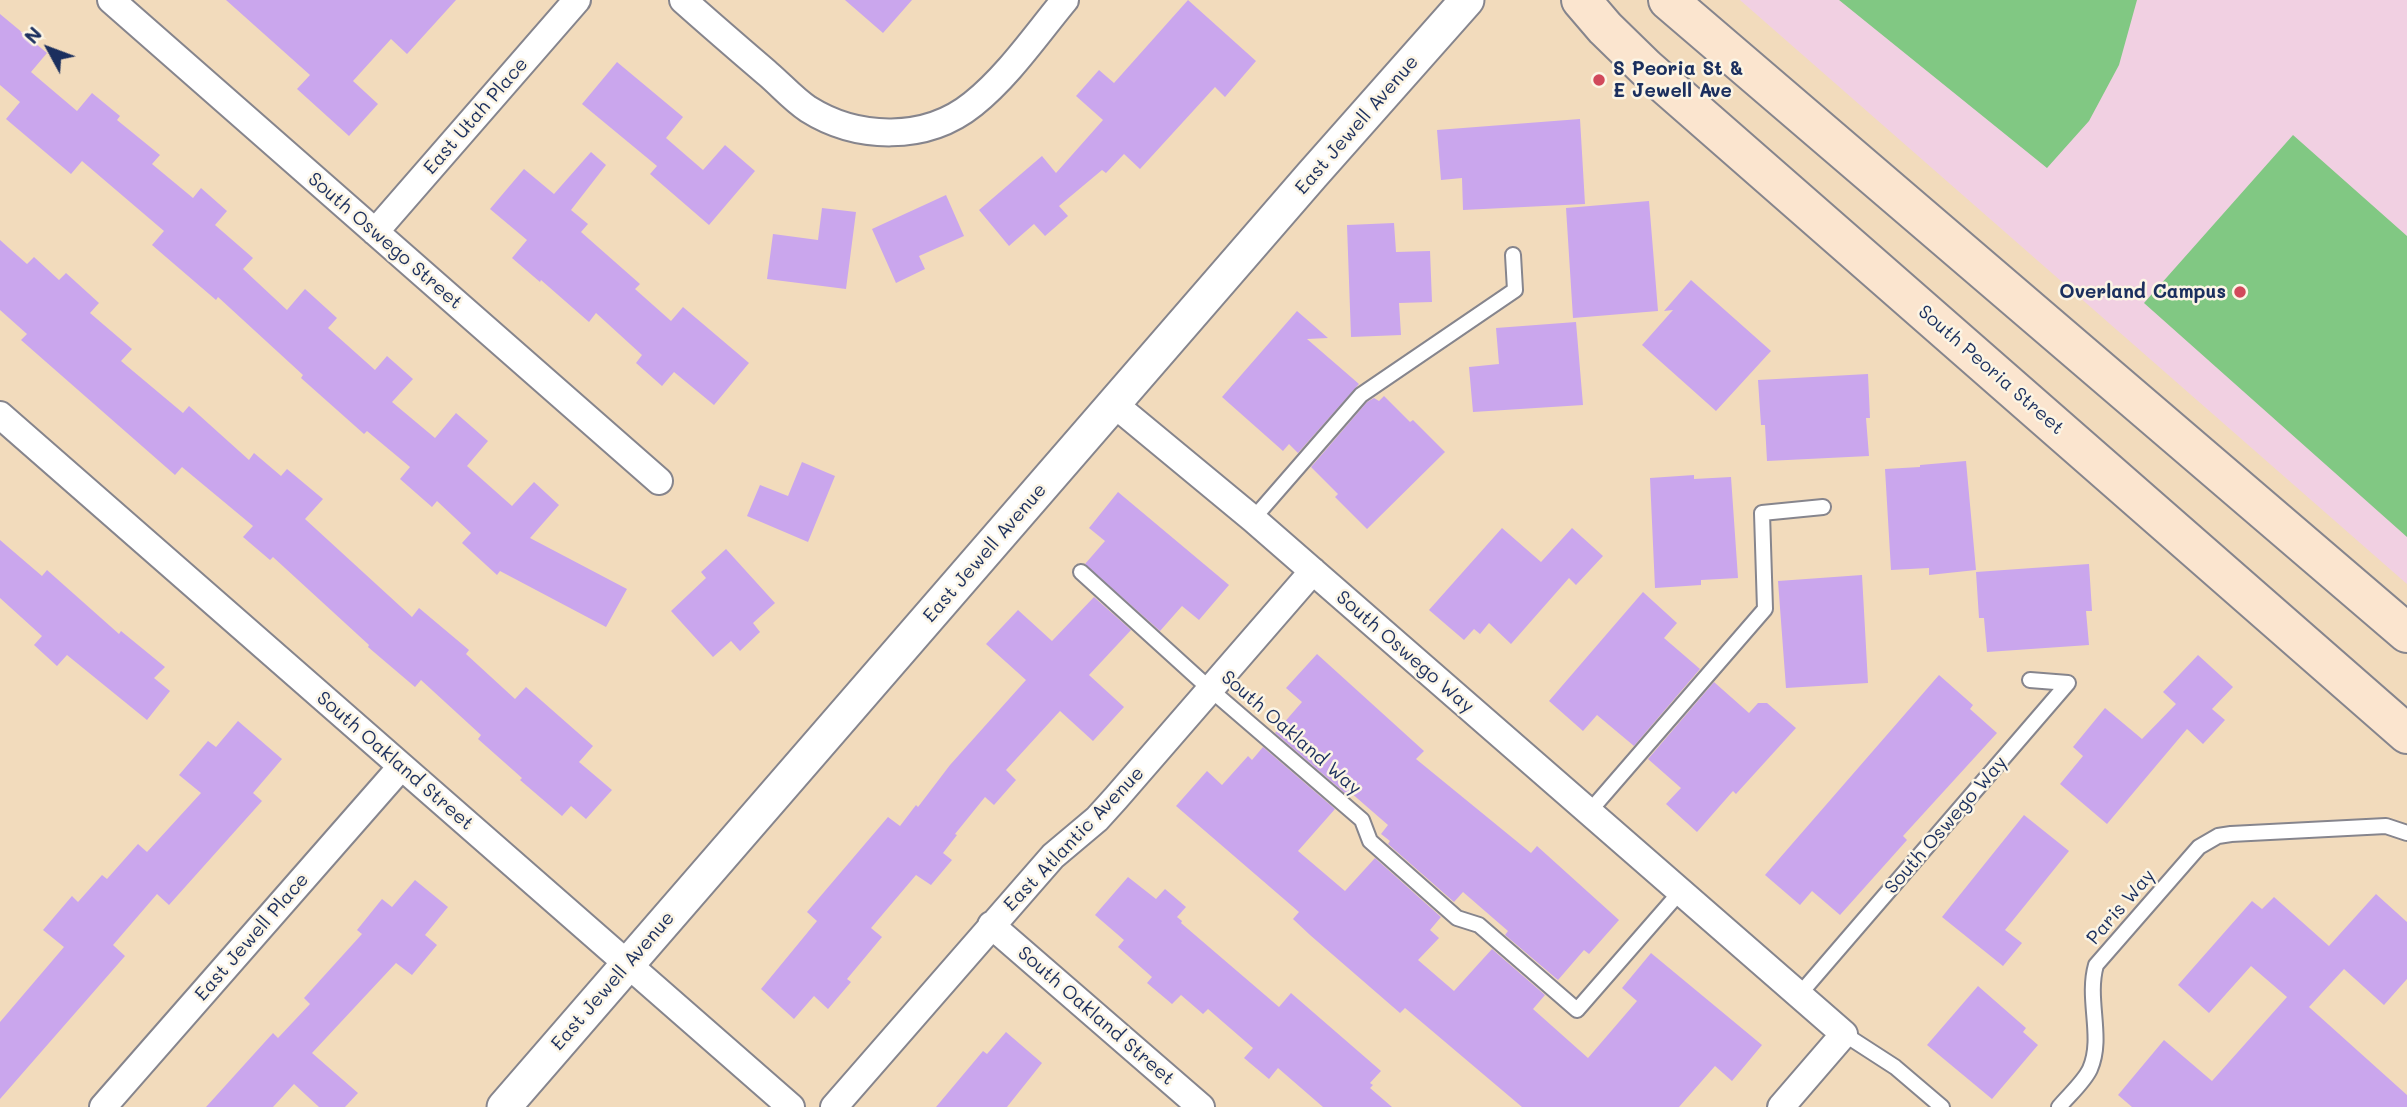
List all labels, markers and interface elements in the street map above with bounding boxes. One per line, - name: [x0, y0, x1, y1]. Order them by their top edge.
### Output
- north arrow: [14, 14, 84, 84]
- text: N: [19, 21, 47, 49]
- street label: East Jewell Avenue: [1291, 51, 1423, 199]
- street label: East Utah Place: [419, 53, 533, 179]
- place label: S Peoria St & E Jewell Ave: [1613, 58, 1744, 102]
- marker: S Peoria St & E Jewell Ave: [1591, 72, 1607, 88]
- street label: South Oswego Street: [303, 168, 467, 314]
- place label: Overland Campus: [2059, 281, 2226, 303]
- marker: Overland Campus: [2232, 284, 2248, 300]
- street label: South Peoria Street: [1913, 300, 2069, 440]
- street label: East Jewell Avenue: [919, 479, 1051, 627]
- street label: South Oswego Way: [1331, 586, 1479, 718]
- street label: South Oakland Way: [1216, 666, 1366, 800]
- street label: South Oakland Street: [312, 687, 478, 835]
- street label: South Oswego Way: [1880, 751, 2012, 899]
- street label: East Atlantic Avenue: [999, 762, 1149, 916]
- street label: Paris Way: [2082, 865, 2160, 949]
- street label: East Jewell Place: [190, 868, 314, 1006]
- street label: East Jewell Avenue: [547, 907, 679, 1055]
- street label: South Oakland Street: [1013, 942, 1179, 1090]

